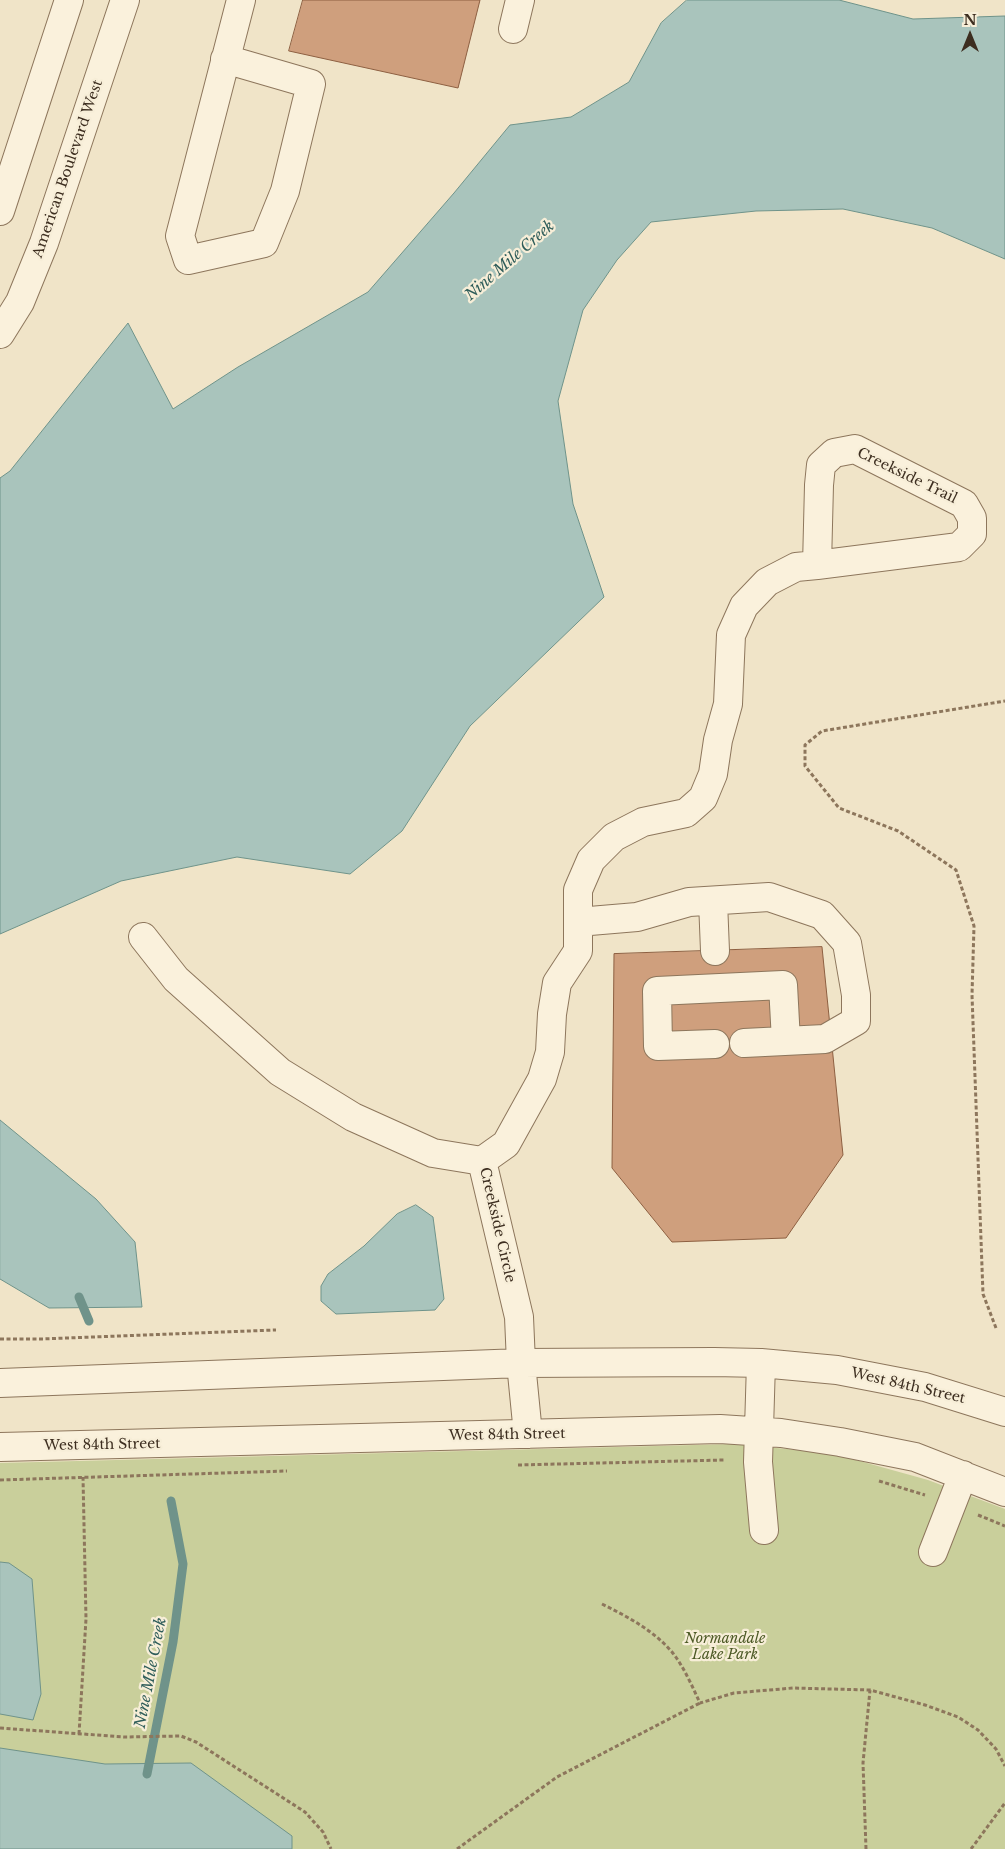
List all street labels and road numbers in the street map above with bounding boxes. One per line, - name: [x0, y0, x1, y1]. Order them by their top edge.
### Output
- street label: American Boulevard West: [30, 78, 106, 260]
- street label: Creekside Trail: [854, 445, 960, 507]
- street label: Creekside Circle: [476, 1166, 518, 1284]
- street label: West 84th Street: [849, 1365, 967, 1407]
- street label: West 84th Street: [448, 1426, 566, 1444]
- street label: West 84th Street: [43, 1436, 161, 1454]

